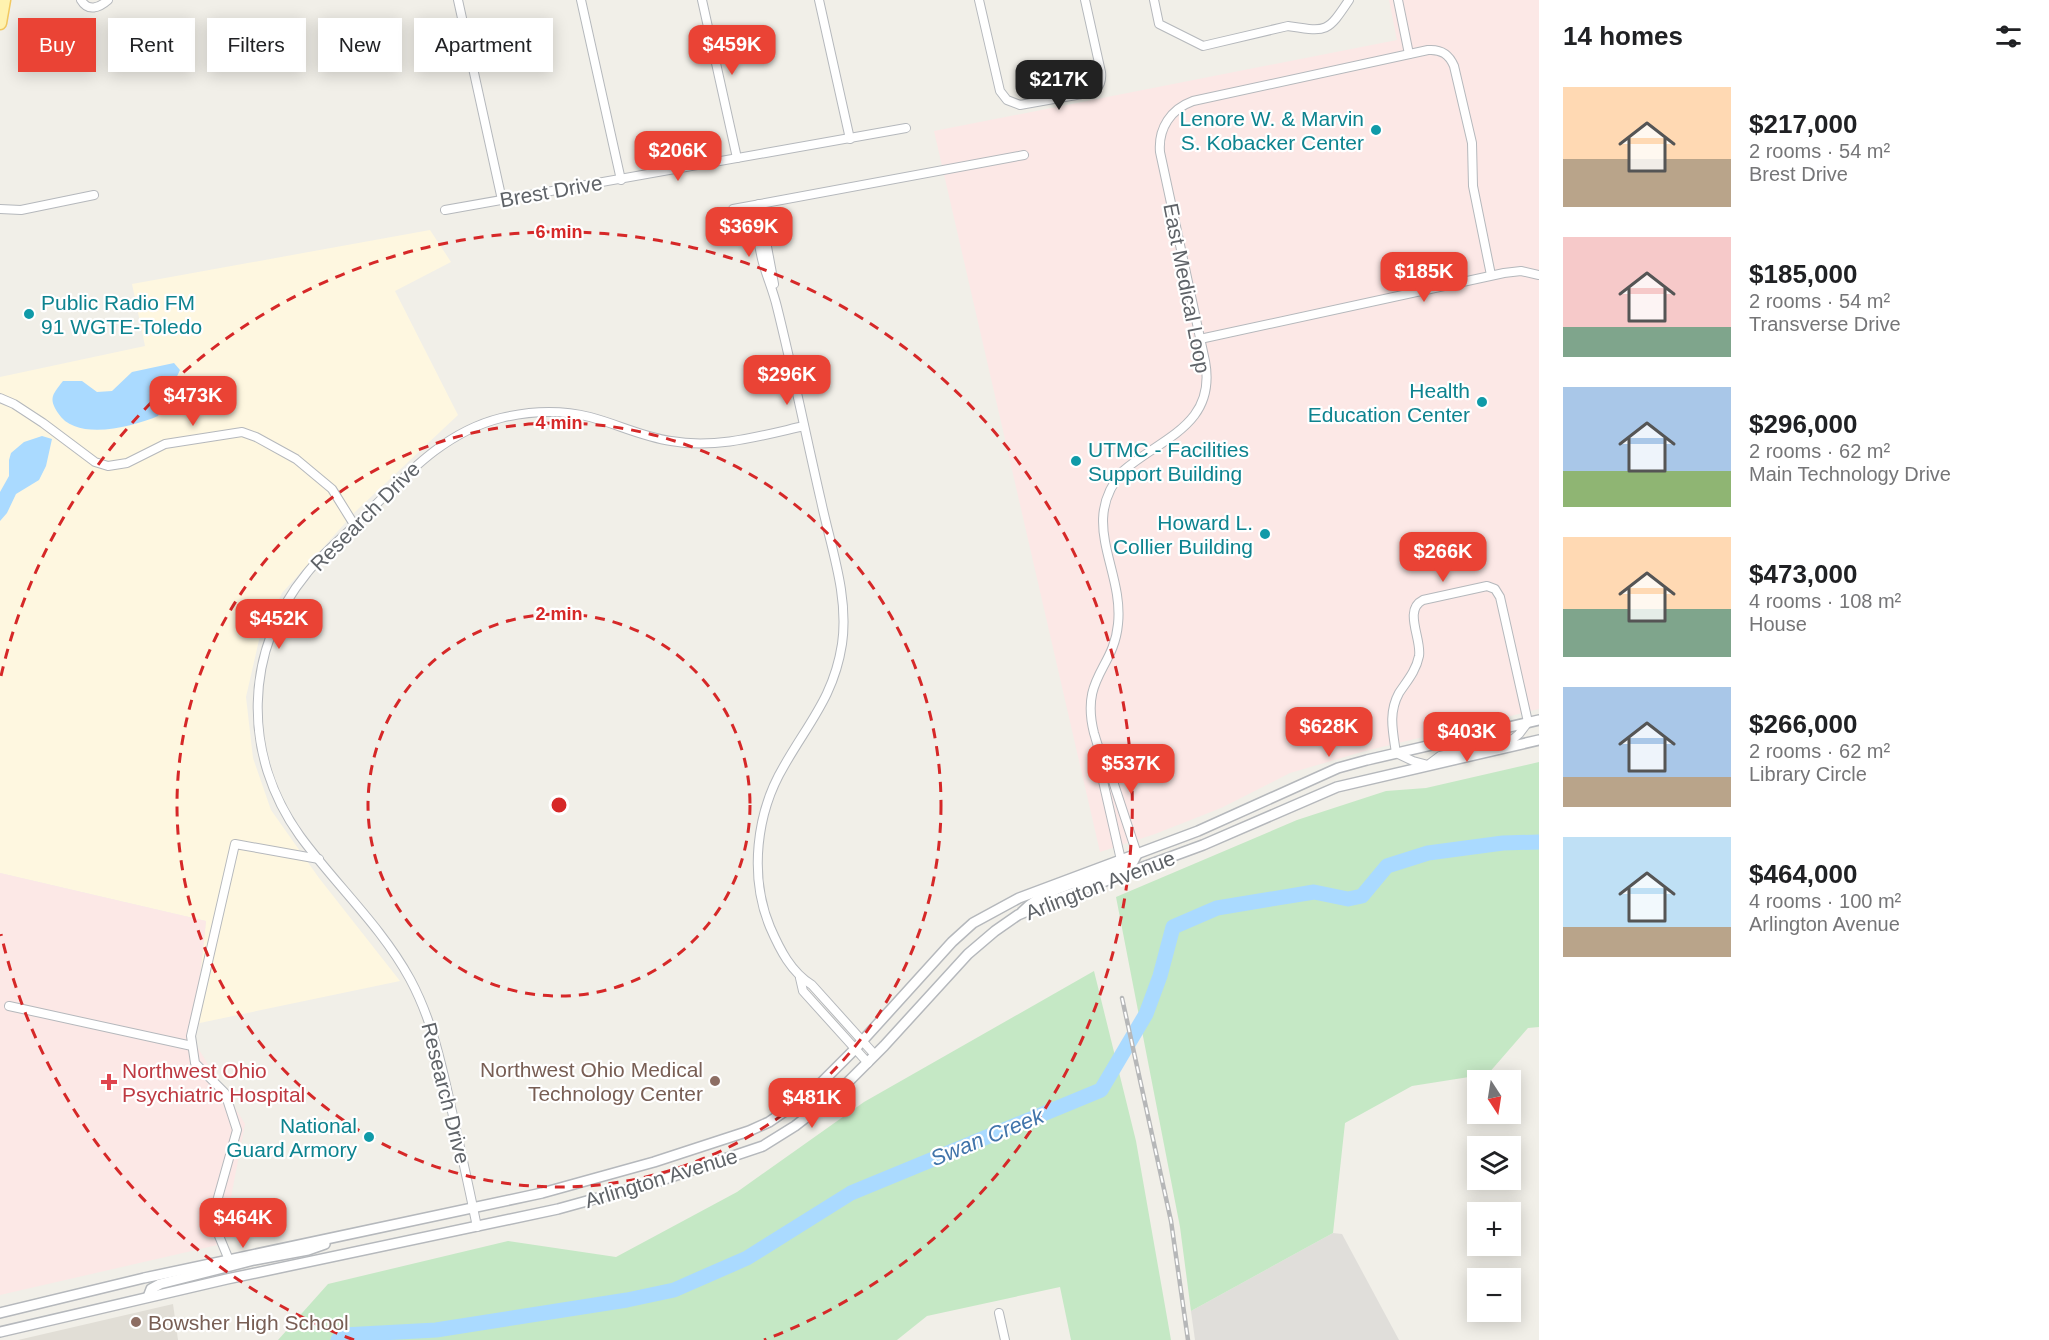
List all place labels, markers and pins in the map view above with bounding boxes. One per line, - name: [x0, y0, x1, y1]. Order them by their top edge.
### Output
- pin: $459K: [690, 25, 774, 76]
- pin: $217K: [1017, 60, 1101, 111]
- place label: Lenore W. & Marvin S. Kobacker Center: [1180, 107, 1364, 154]
- marker: Lenore W. & Marvin S. Kobacker Center: [1369, 123, 1383, 137]
- pin: $206K: [636, 131, 720, 182]
- pin: $369K: [707, 207, 791, 258]
- pin: $185K: [1382, 252, 1466, 303]
- place label: Public Radio FM 91 WGTE-Toledo: [41, 291, 202, 338]
- marker: Public Radio FM 91 WGTE-Toledo: [22, 307, 36, 321]
- pin: $296K: [745, 355, 829, 406]
- pin: $473K: [151, 376, 235, 427]
- place label: Health Education Center: [1308, 379, 1470, 426]
- marker: Health Education Center: [1475, 395, 1489, 409]
- place label: UTMC - Facilities Support Building: [1088, 438, 1249, 485]
- marker: UTMC - Facilities Support Building: [1069, 454, 1083, 468]
- place label: Howard L. Collier Building: [1113, 511, 1253, 558]
- marker: Howard L. Collier Building: [1258, 527, 1272, 541]
- pin: $266K: [1401, 532, 1485, 583]
- pin: $452K: [237, 599, 321, 650]
- pin: $628K: [1287, 707, 1371, 758]
- pin: $403K: [1425, 712, 1509, 763]
- pin: $537K: [1089, 744, 1173, 795]
- centre of rings: [549, 795, 569, 815]
- place label: Northwest Ohio Medical Technology Center: [480, 1058, 703, 1105]
- place label: Northwest Ohio Psychiatric Hospital: [122, 1059, 305, 1106]
- marker: Northwest Ohio Psychiatric Hospital: [100, 1073, 118, 1091]
- marker: Northwest Ohio Medical Technology Center: [708, 1074, 722, 1088]
- pin: $481K: [770, 1078, 854, 1129]
- place label: National Guard Armory: [226, 1114, 357, 1161]
- marker: National Guard Armory: [362, 1130, 376, 1144]
- pin: $464K: [201, 1198, 285, 1249]
- place label: Bowsher High School: [148, 1311, 349, 1334]
- marker: Bowsher High School: [129, 1315, 143, 1329]

